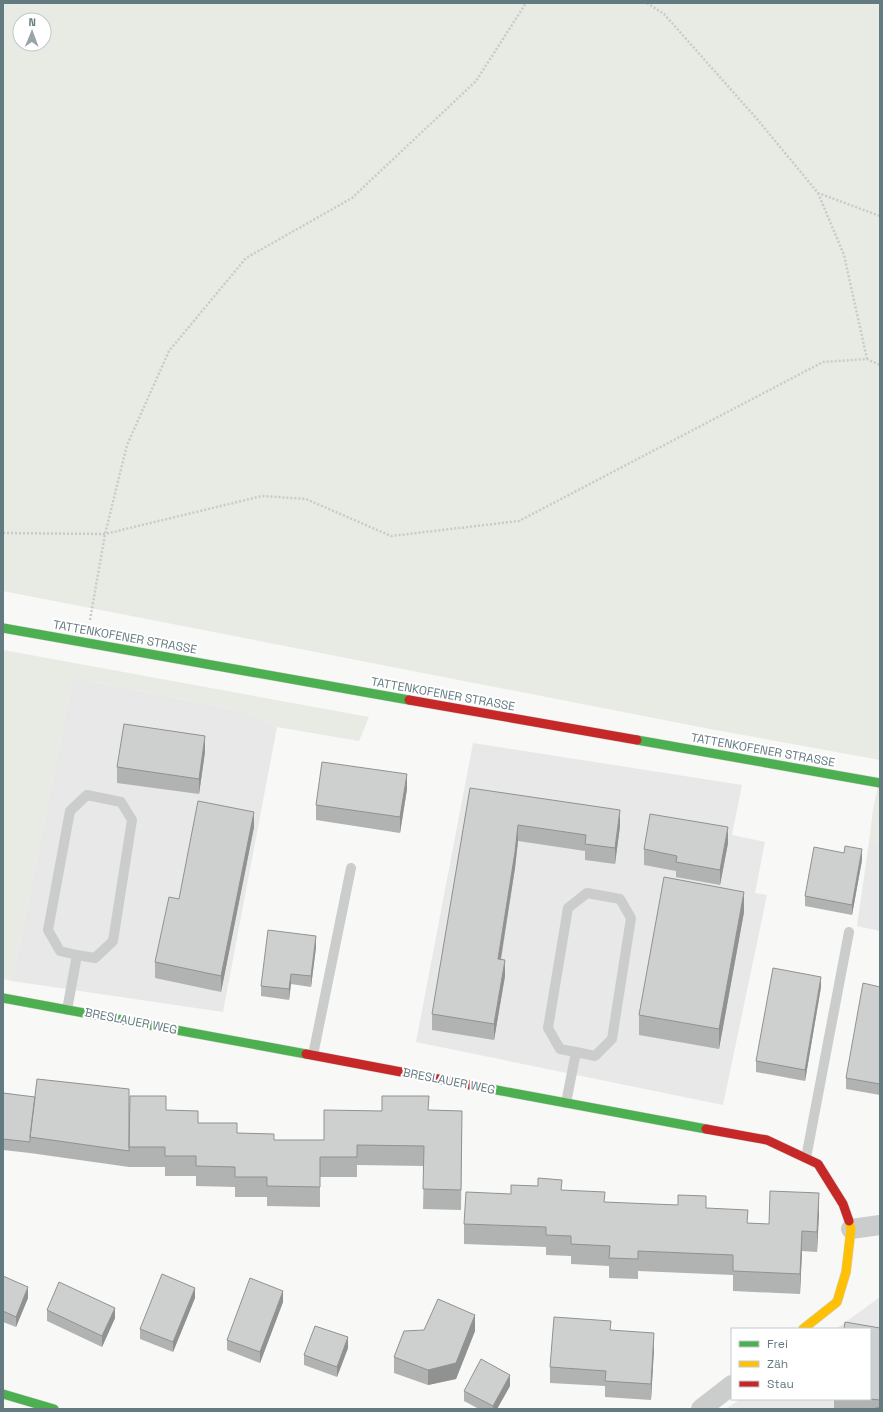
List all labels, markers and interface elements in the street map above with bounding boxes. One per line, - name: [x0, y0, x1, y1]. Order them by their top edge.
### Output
- north arrow: [12, 12, 52, 52]
- text: N: [28, 15, 36, 29]
- street label: TATTENKOFENER STRASSE: [52, 616, 198, 658]
- street label: TATTENKOFENER STRASSE: [370, 673, 516, 715]
- street label: TATTENKOFENER STRASSE: [690, 729, 836, 771]
- street label: BRESLAUER WEG: [83, 1004, 179, 1038]
- street label: BRESLAUER WEG: [401, 1064, 497, 1098]
- legend: [731, 1328, 871, 1400]
- text: Frei: [767, 1336, 788, 1352]
- text: Zäh: [767, 1356, 788, 1372]
- text: Stau: [767, 1376, 794, 1392]

